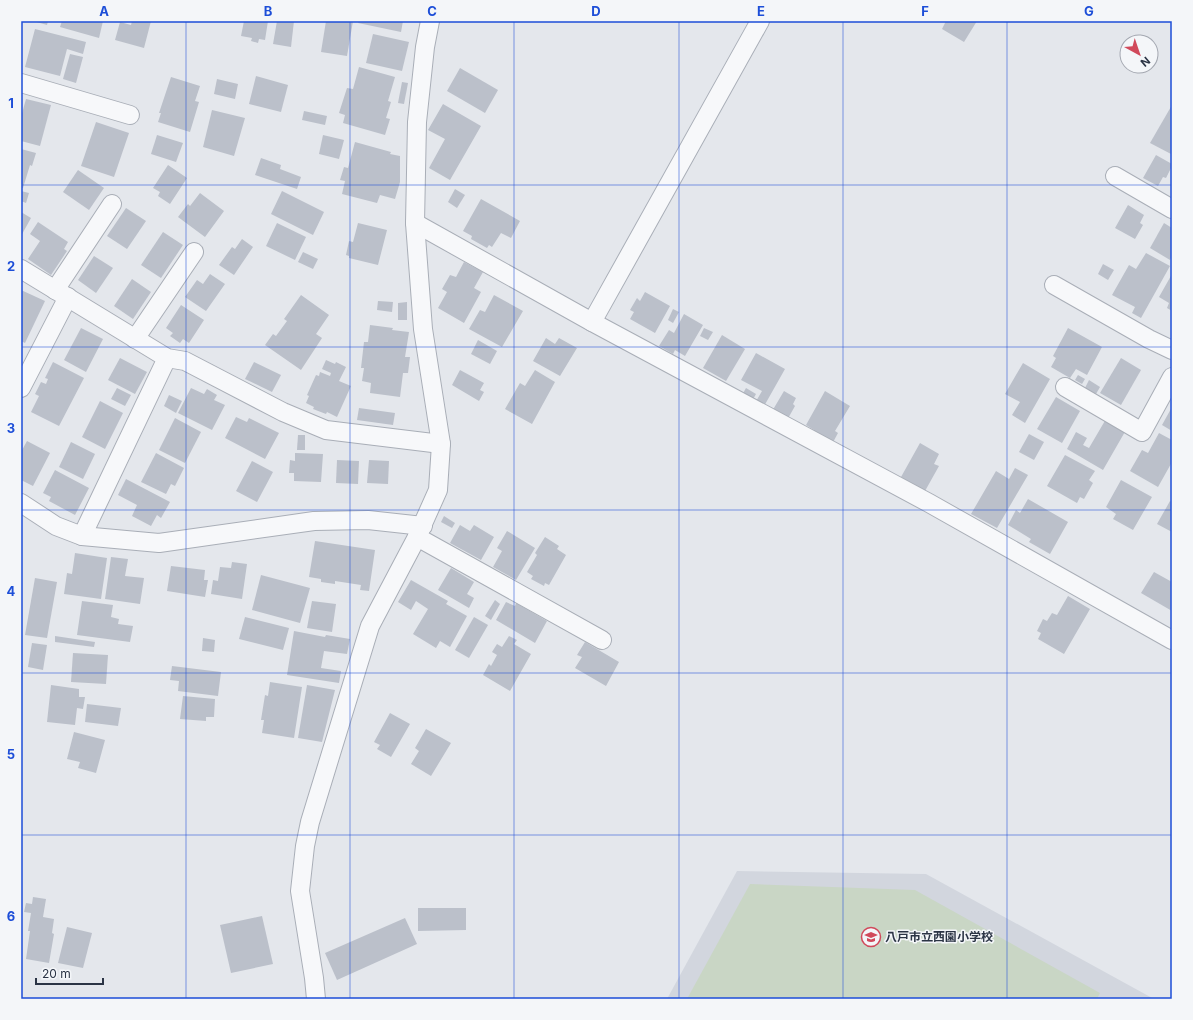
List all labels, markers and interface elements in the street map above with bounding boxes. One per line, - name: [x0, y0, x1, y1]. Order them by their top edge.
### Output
- text: A: [99, 3, 109, 19]
- text: B: [264, 3, 273, 19]
- text: C: [427, 3, 437, 19]
- text: D: [591, 3, 601, 19]
- text: E: [757, 3, 765, 19]
- text: F: [921, 3, 929, 19]
- text: G: [1084, 3, 1094, 19]
- north arrow: [1119, 34, 1159, 74]
- text: N: [1138, 54, 1153, 70]
- text: 1: [8, 95, 14, 111]
- text: 2: [7, 258, 15, 274]
- text: 3: [7, 420, 15, 436]
- text: 4: [7, 583, 16, 599]
- text: 5: [7, 746, 15, 762]
- text: 6: [7, 908, 15, 924]
- school or university icon: 八戸市立西園小学校: [860, 926, 882, 948]
- place label: 八戸市立西園小学校: [885, 929, 993, 944]
- scale bar: [36, 960, 103, 986]
- text: 20 m: [42, 966, 71, 981]

